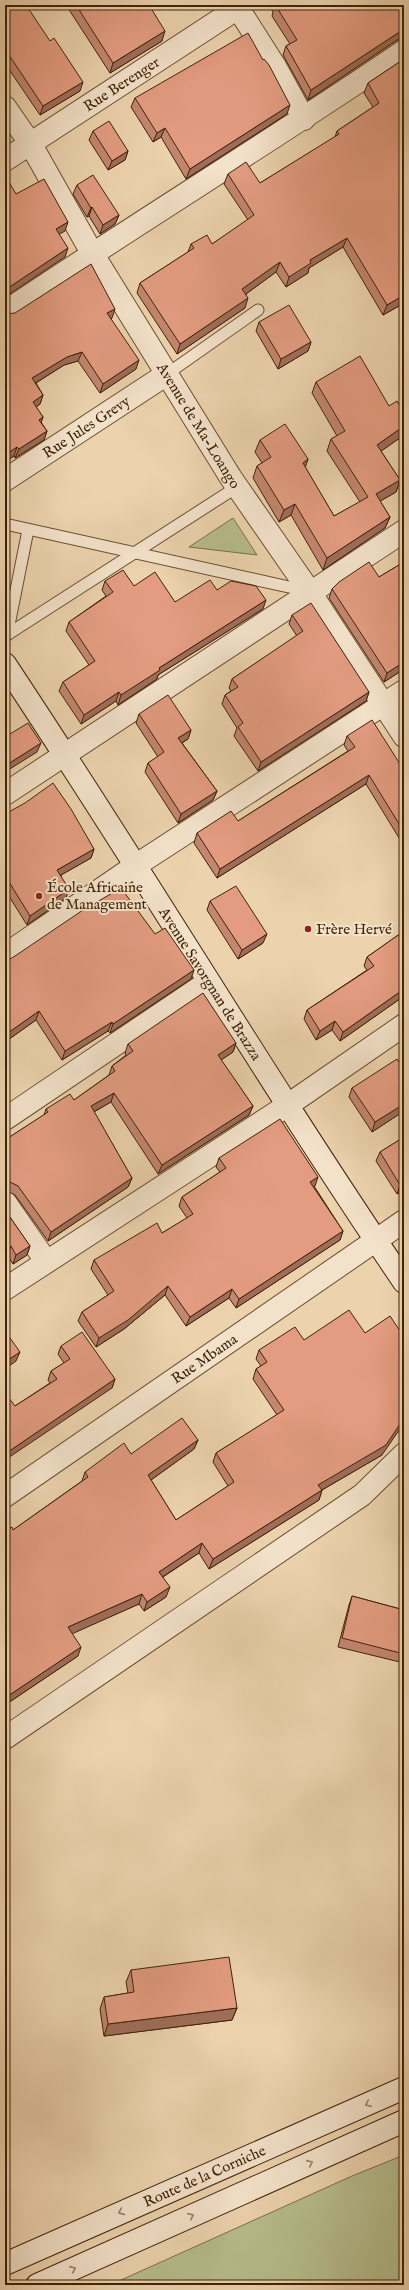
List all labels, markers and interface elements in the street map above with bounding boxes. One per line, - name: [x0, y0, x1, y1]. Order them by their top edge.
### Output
- street label: Rue Berenger: [80, 52, 164, 116]
- street label: Avenue de Ma-Loango: [152, 359, 244, 492]
- street label: Rue Jules Grevy: [39, 391, 134, 463]
- place label: École Africaine de Management: [47, 878, 147, 914]
- marker: École Africaine de Management: [34, 891, 44, 901]
- street label: Avenue Savorgnan de Brazza: [154, 903, 266, 1065]
- place label: Frère Hervé: [316, 920, 392, 939]
- marker: Frère Hervé: [303, 924, 313, 934]
- street label: Rue Mbama: [168, 1329, 242, 1388]
- one-way arrow: [365, 2099, 372, 2107]
- street label: Route de la Corniche: [140, 2141, 269, 2212]
- one-way arrow: [306, 2160, 314, 2168]
- one-way arrow: [118, 2208, 125, 2216]
- one-way arrow: [187, 2213, 195, 2221]
- one-way arrow: [68, 2266, 76, 2274]

